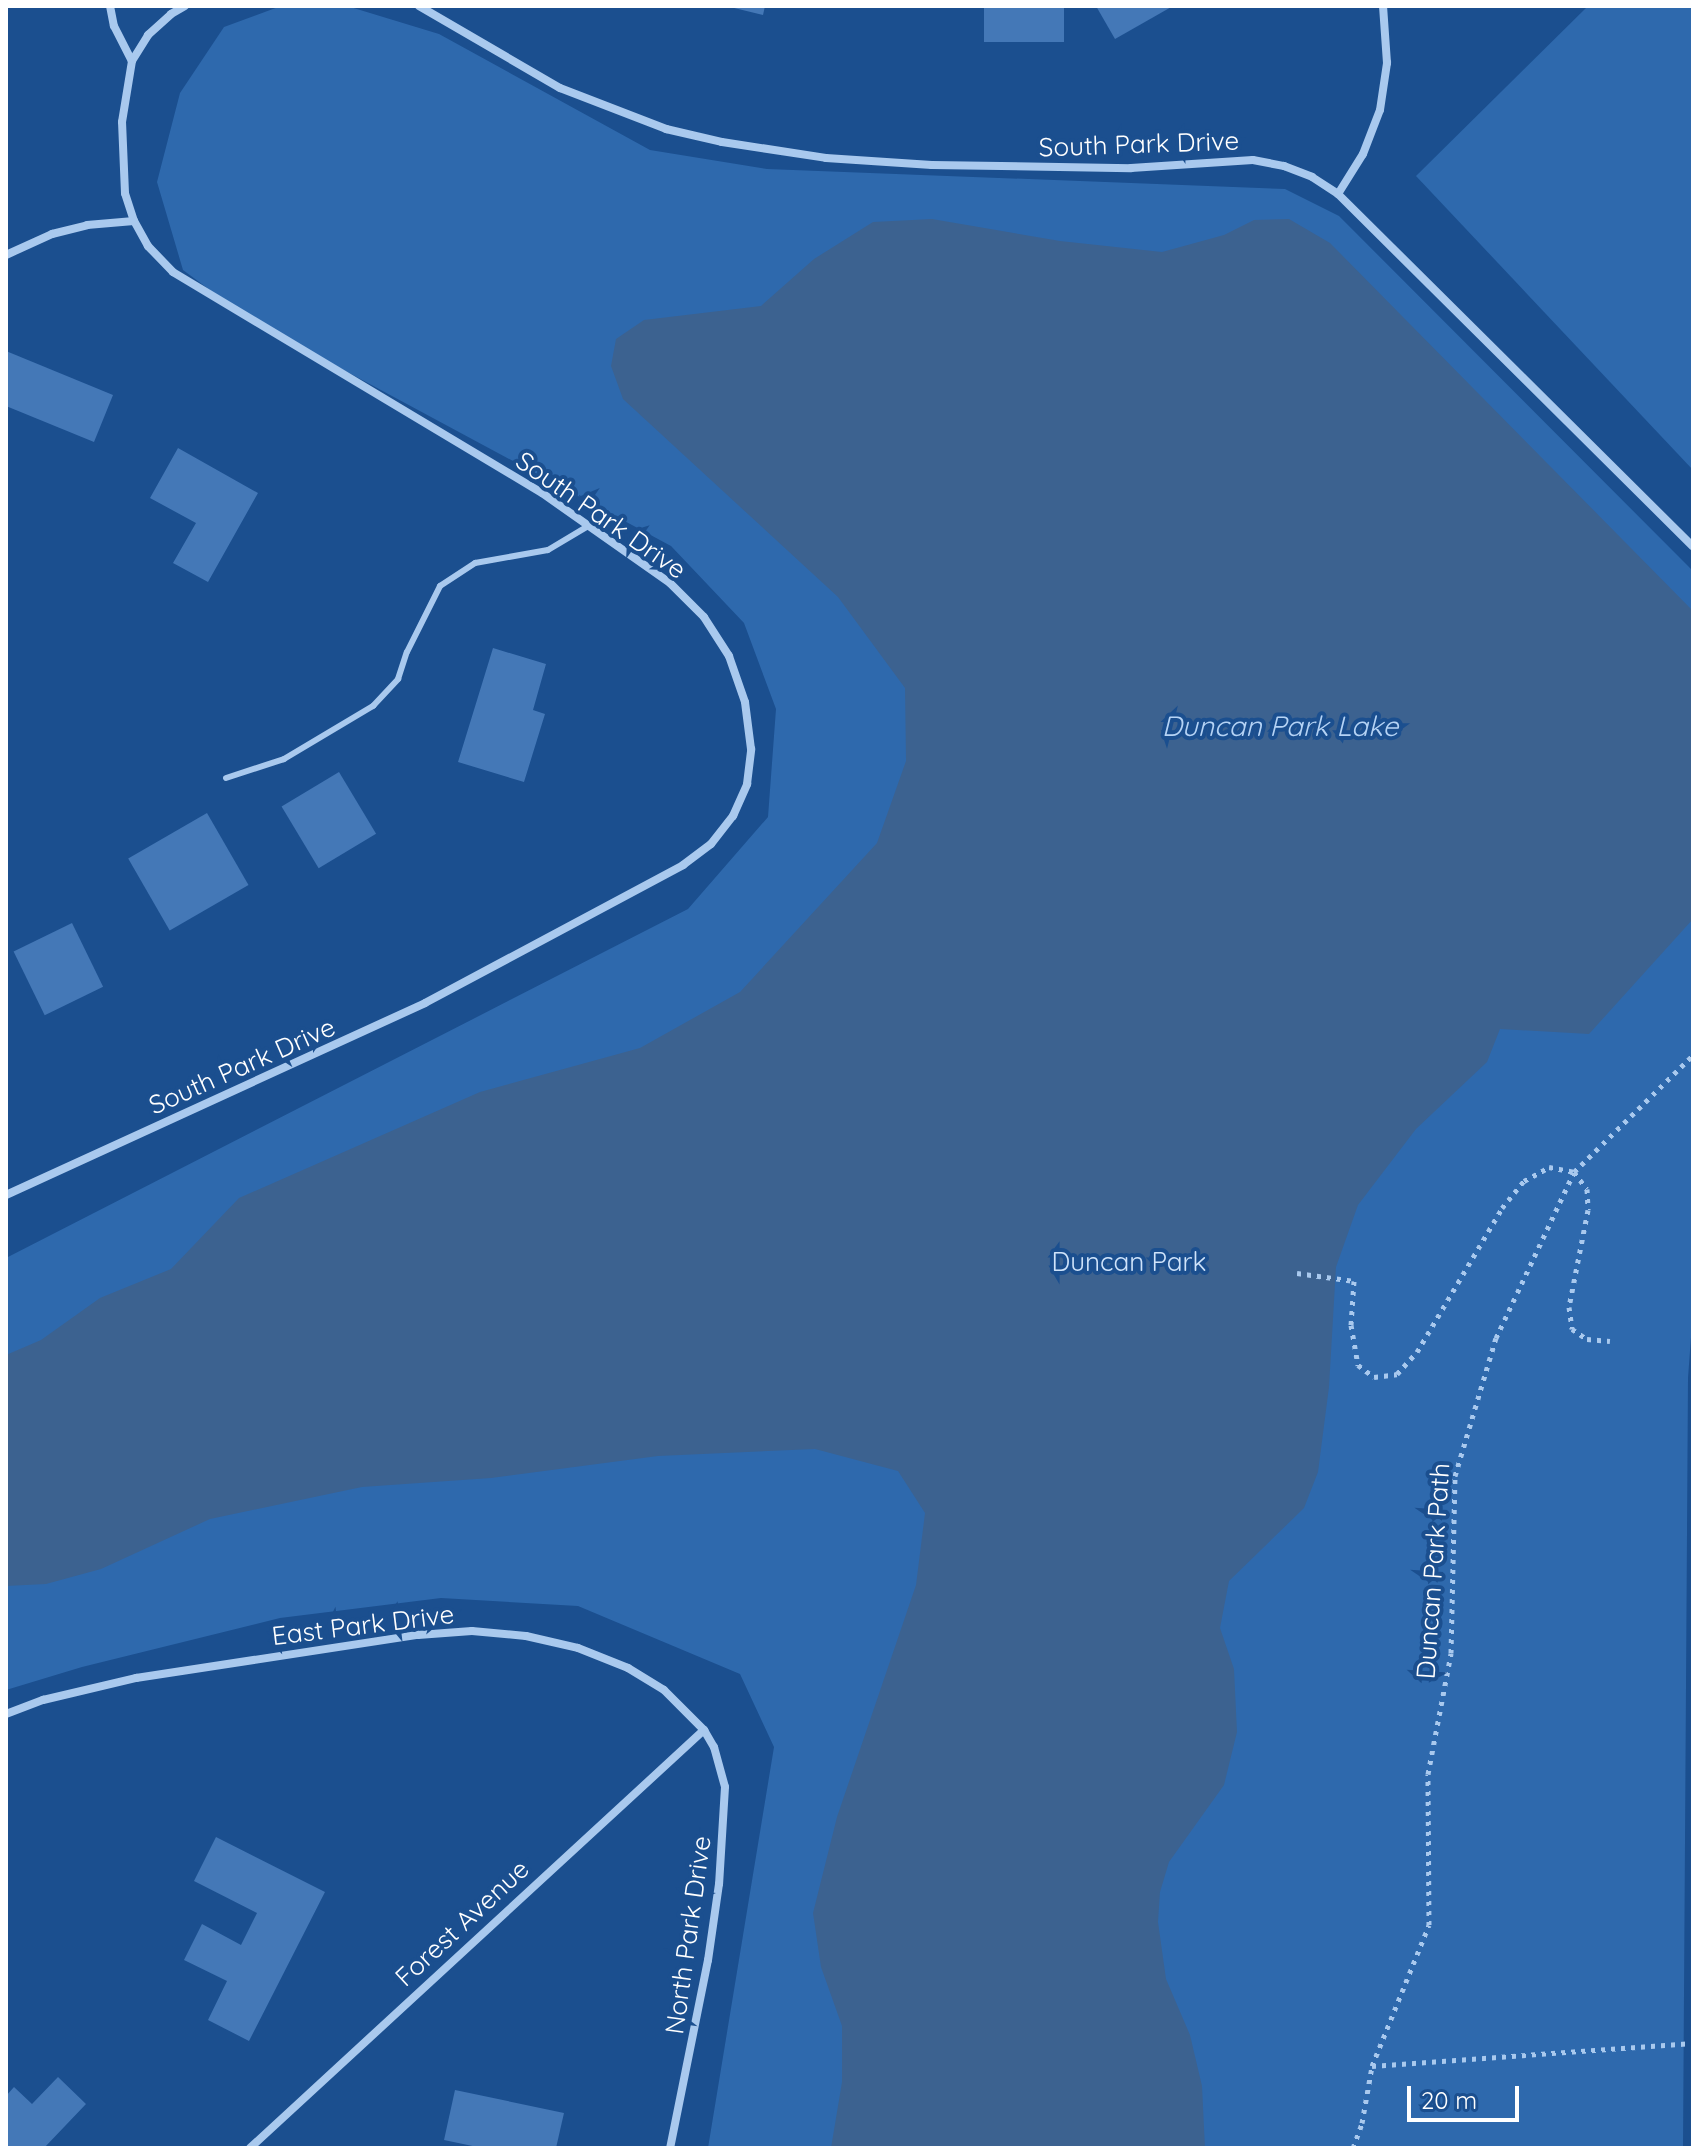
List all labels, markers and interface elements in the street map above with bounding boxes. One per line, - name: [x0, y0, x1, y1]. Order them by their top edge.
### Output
- street label: South Park Drive: [1038, 125, 1240, 163]
- street label: South Park Drive: [510, 445, 692, 585]
- water label: Duncan Park Lake: [1162, 709, 1398, 743]
- street label: South Park Drive: [144, 1011, 340, 1121]
- park label: Duncan Park: [1052, 1246, 1206, 1278]
- street label: Duncan Park Path: [1410, 1462, 1456, 1680]
- street label: East Park Drive: [270, 1598, 456, 1652]
- street label: North Park Drive: [659, 1834, 717, 2036]
- street label: Forest Avenue: [389, 1853, 535, 1993]
- scale bar: [1411, 2070, 1523, 2120]
- text: 20 m: [1421, 2085, 1477, 2115]

